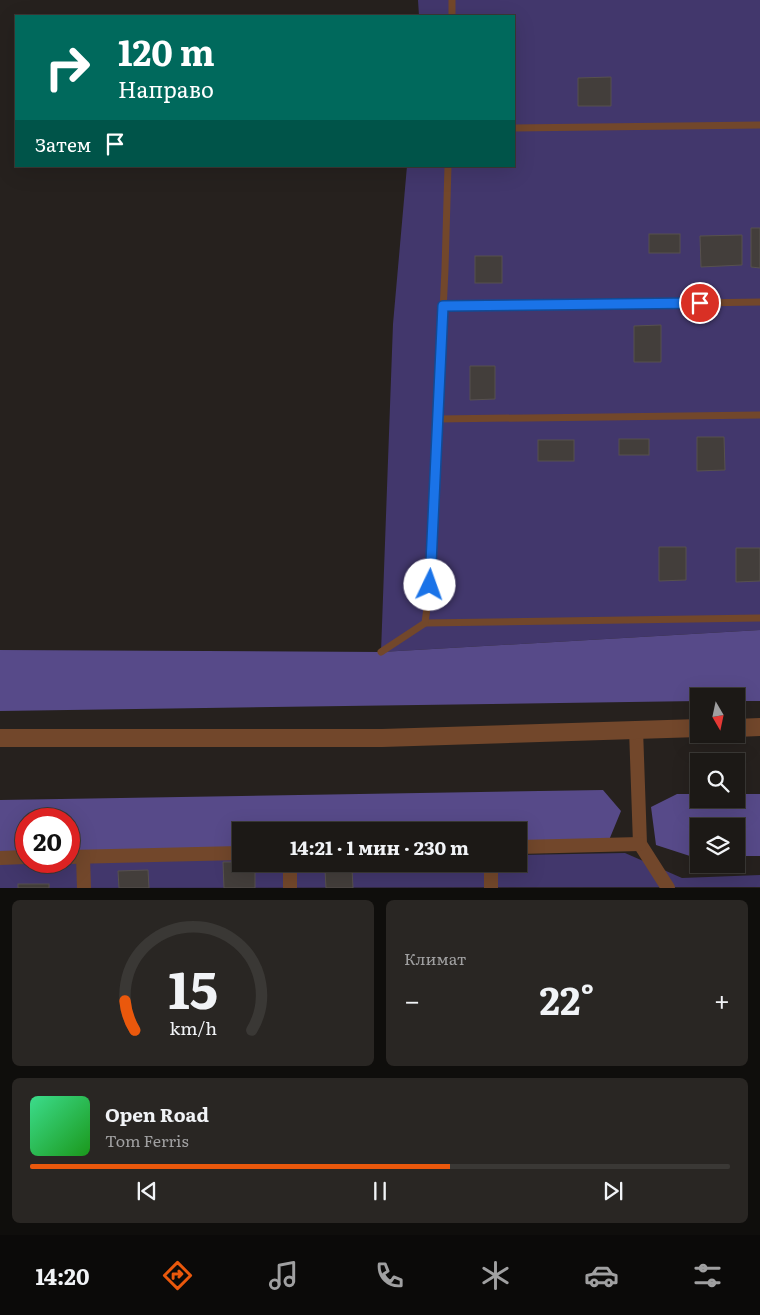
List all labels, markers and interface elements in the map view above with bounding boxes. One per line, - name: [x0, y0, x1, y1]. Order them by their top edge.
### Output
- text: 120 m: [118, 25, 215, 77]
- icon: right: [35, 35, 100, 100]
- text: Направо: [118, 72, 214, 105]
- text: Затем: [35, 130, 91, 158]
- icon: arrive: [101, 130, 129, 158]
- pin: [679, 282, 721, 324]
- icon: arrive: [686, 289, 714, 317]
- position arrow: [403, 558, 455, 610]
- north arrow: [690, 688, 745, 742]
- map controls: [690, 688, 745, 873]
- button: search: [690, 753, 745, 808]
- speed limit sign: 20: [15, 808, 80, 873]
- button: layers: [690, 818, 745, 873]
- text: 14:21 · 1 мин · 230 m: [290, 833, 469, 861]
- text: Климат: [404, 946, 466, 970]
- text: 15: [168, 948, 218, 1025]
- text: 22°: [540, 970, 594, 1027]
- text: −: [404, 978, 420, 1020]
- text: +: [714, 978, 730, 1020]
- text: km/h: [169, 1014, 217, 1041]
- text: Open Road: [105, 1100, 209, 1128]
- text: Tom Ferris: [105, 1128, 189, 1152]
- icon: previous: [133, 1177, 161, 1205]
- icon: pause: [366, 1177, 394, 1205]
- icon: next: [599, 1177, 627, 1205]
- icon: directions: [160, 1258, 195, 1293]
- icon: music: [266, 1258, 301, 1293]
- icon: phone: [372, 1258, 407, 1293]
- icon: climate: [478, 1258, 513, 1293]
- icon: car: [584, 1258, 619, 1293]
- icon: filters: [690, 1258, 725, 1293]
- text: 14:20: [35, 1259, 89, 1292]

